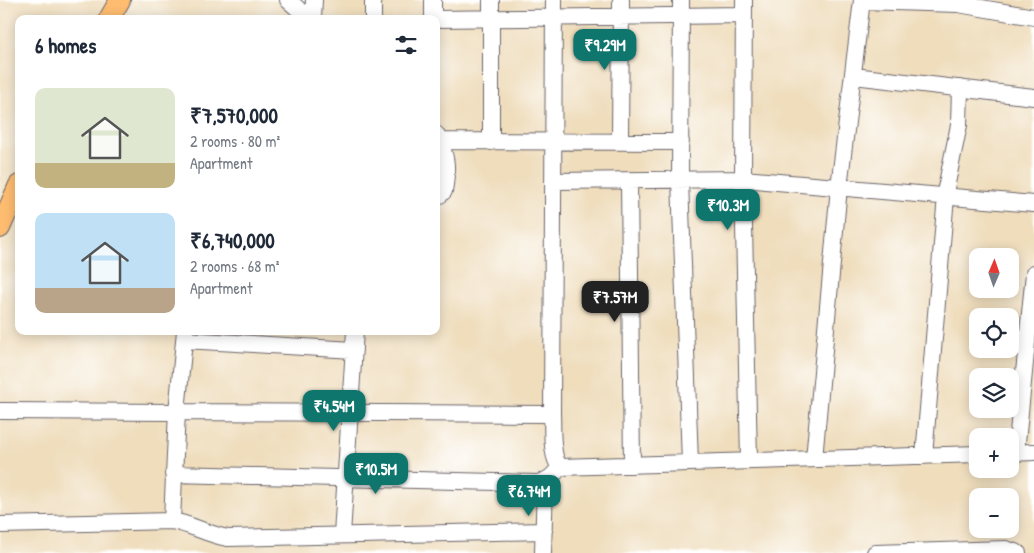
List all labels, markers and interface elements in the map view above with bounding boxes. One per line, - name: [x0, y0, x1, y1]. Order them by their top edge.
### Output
- pin: ₹9.29M: [564, 28, 646, 71]
- text: 6 homes: [35, 31, 96, 60]
- icon: filters: [392, 31, 420, 59]
- text: ₹9.29M: [584, 34, 626, 56]
- text: ₹7,570,000: [190, 101, 278, 130]
- icon: home: [75, 108, 135, 168]
- text: 2 rooms · 80 m²: [190, 130, 280, 152]
- text: Apartment: [190, 152, 253, 174]
- pin: ₹10.3M: [687, 188, 769, 231]
- text: ₹10.3M: [707, 194, 749, 216]
- text: ₹6,740,000: [190, 226, 275, 255]
- icon: home: [75, 233, 135, 293]
- north arrow: [969, 248, 1019, 298]
- map controls: [969, 248, 1019, 538]
- text: 2 rooms · 68 m²: [190, 255, 279, 277]
- text: Apartment: [190, 277, 253, 299]
- pin: ₹7.57M: [574, 280, 656, 323]
- text: ₹7.57M: [593, 286, 637, 308]
- button: locate: [969, 308, 1019, 358]
- button: layers: [969, 368, 1019, 418]
- pin: ₹4.54M: [293, 390, 375, 432]
- text: ₹4.54M: [314, 395, 354, 417]
- button: +: [969, 428, 1019, 478]
- pin: ₹10.5M: [335, 452, 417, 495]
- text: ₹10.5M: [355, 458, 397, 480]
- pin: ₹6.74M: [488, 474, 570, 517]
- text: ₹6.74M: [508, 480, 550, 502]
- button: −: [969, 488, 1019, 538]

